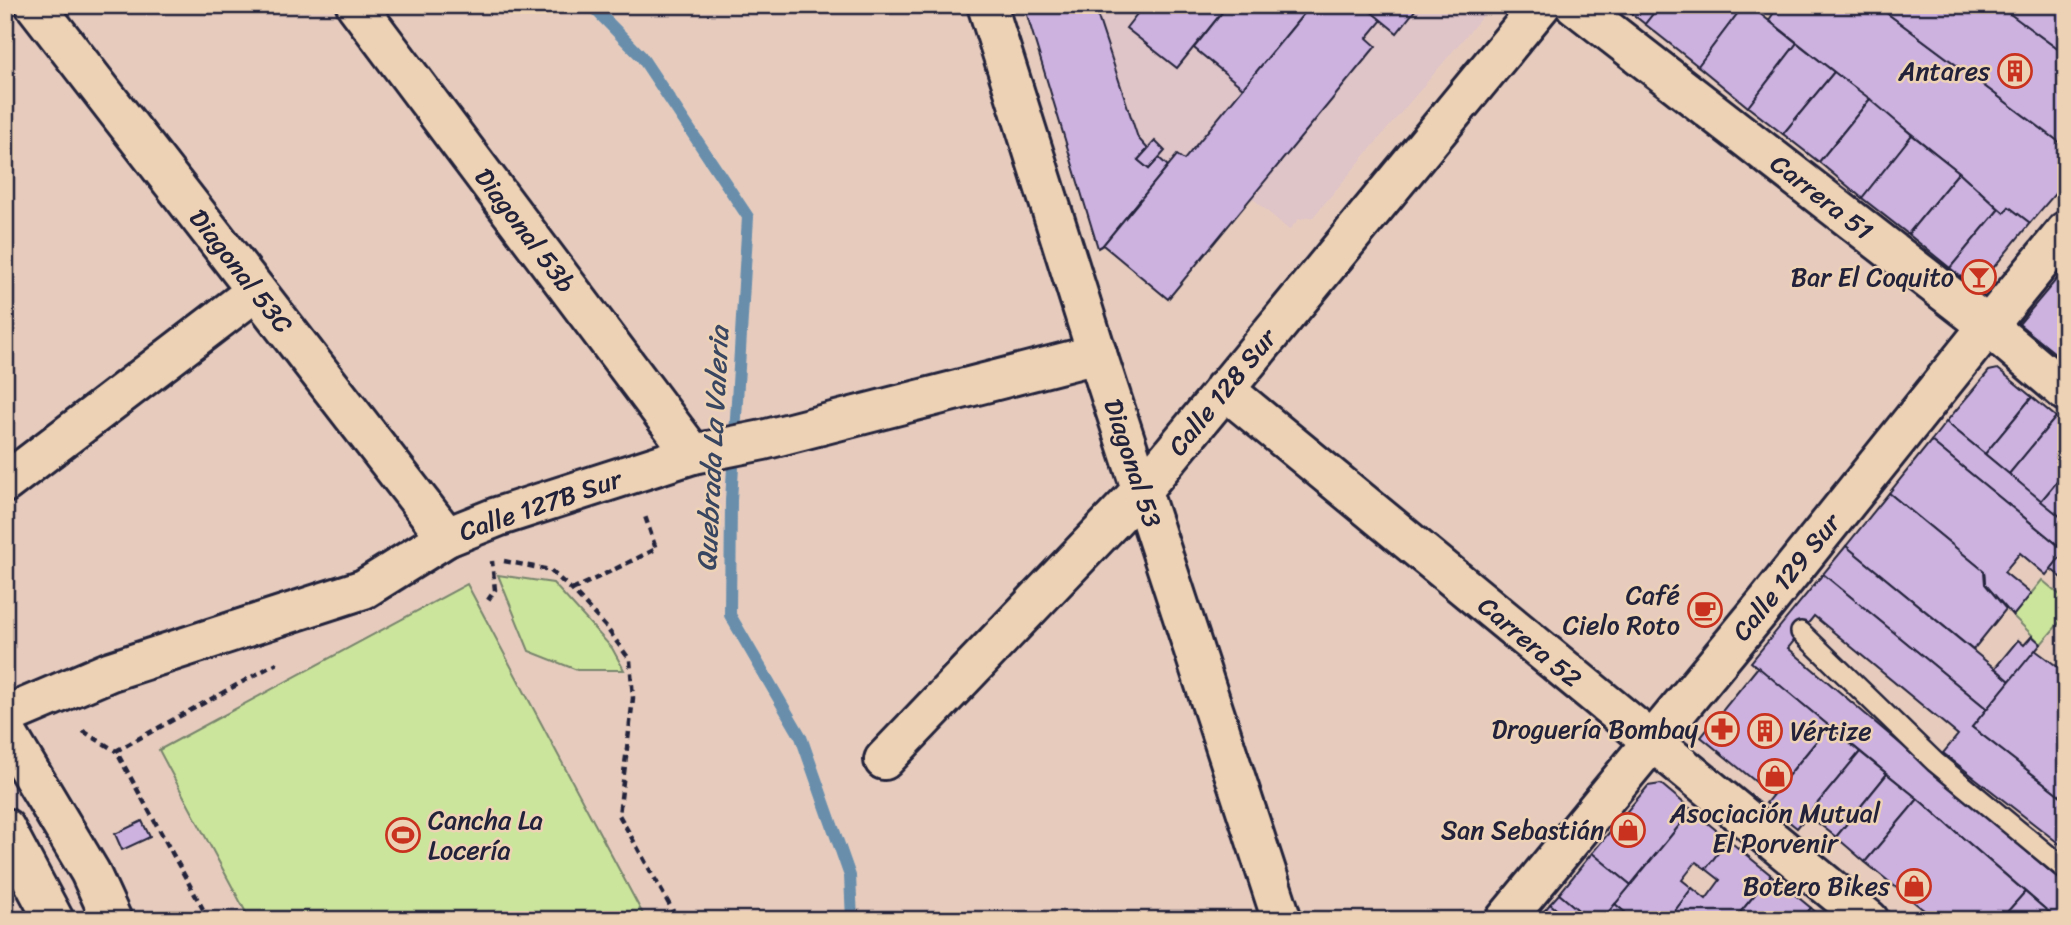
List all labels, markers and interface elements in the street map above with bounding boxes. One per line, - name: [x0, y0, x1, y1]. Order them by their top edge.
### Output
- place label: Antares: [1898, 48, 1991, 94]
- building icon: Antares: [1996, 52, 2034, 90]
- street label: Carrera 51: [1760, 141, 1884, 253]
- street label: Diagonal 53b: [462, 157, 588, 303]
- street label: Diagonal 53C: [177, 198, 305, 344]
- place label: Bar El Coquito: [1791, 254, 1954, 300]
- bar icon: Bar El Coquito: [1960, 258, 1998, 296]
- street label: Calle 128 Sur: [1156, 317, 1289, 466]
- water label: Quebrada La Valeria: [682, 322, 744, 573]
- street label: Diagonal 53: [1091, 393, 1175, 533]
- street label: Calle 127B Sur: [452, 455, 629, 554]
- street label: Calle 129 Sur: [1720, 502, 1853, 651]
- place label: Café Cielo Roto: [1563, 572, 1680, 648]
- street label: Carrera 52: [1467, 584, 1593, 700]
- cafe icon: Café Cielo Roto: [1686, 591, 1724, 629]
- place label: Droguería Bombay: [1492, 706, 1699, 752]
- place label: Vértize: [1790, 708, 1872, 754]
- pharmacy icon: Droguería Bombay: [1703, 710, 1741, 748]
- building icon: Vértize: [1746, 712, 1784, 750]
- shop icon: Asociación Mutual El Porvenir: [1756, 757, 1794, 795]
- place label: Asociación Mutual El Porvenir: [1669, 790, 1881, 866]
- place label: Cancha La Locería: [428, 797, 543, 873]
- place label: San Sebastián: [1441, 807, 1604, 853]
- shop icon: San Sebastián: [1609, 811, 1647, 849]
- sports icon: Cancha La Locería: [384, 816, 422, 854]
- place label: Botero Bikes: [1743, 863, 1891, 909]
- shop icon: Botero Bikes: [1895, 867, 1933, 905]

